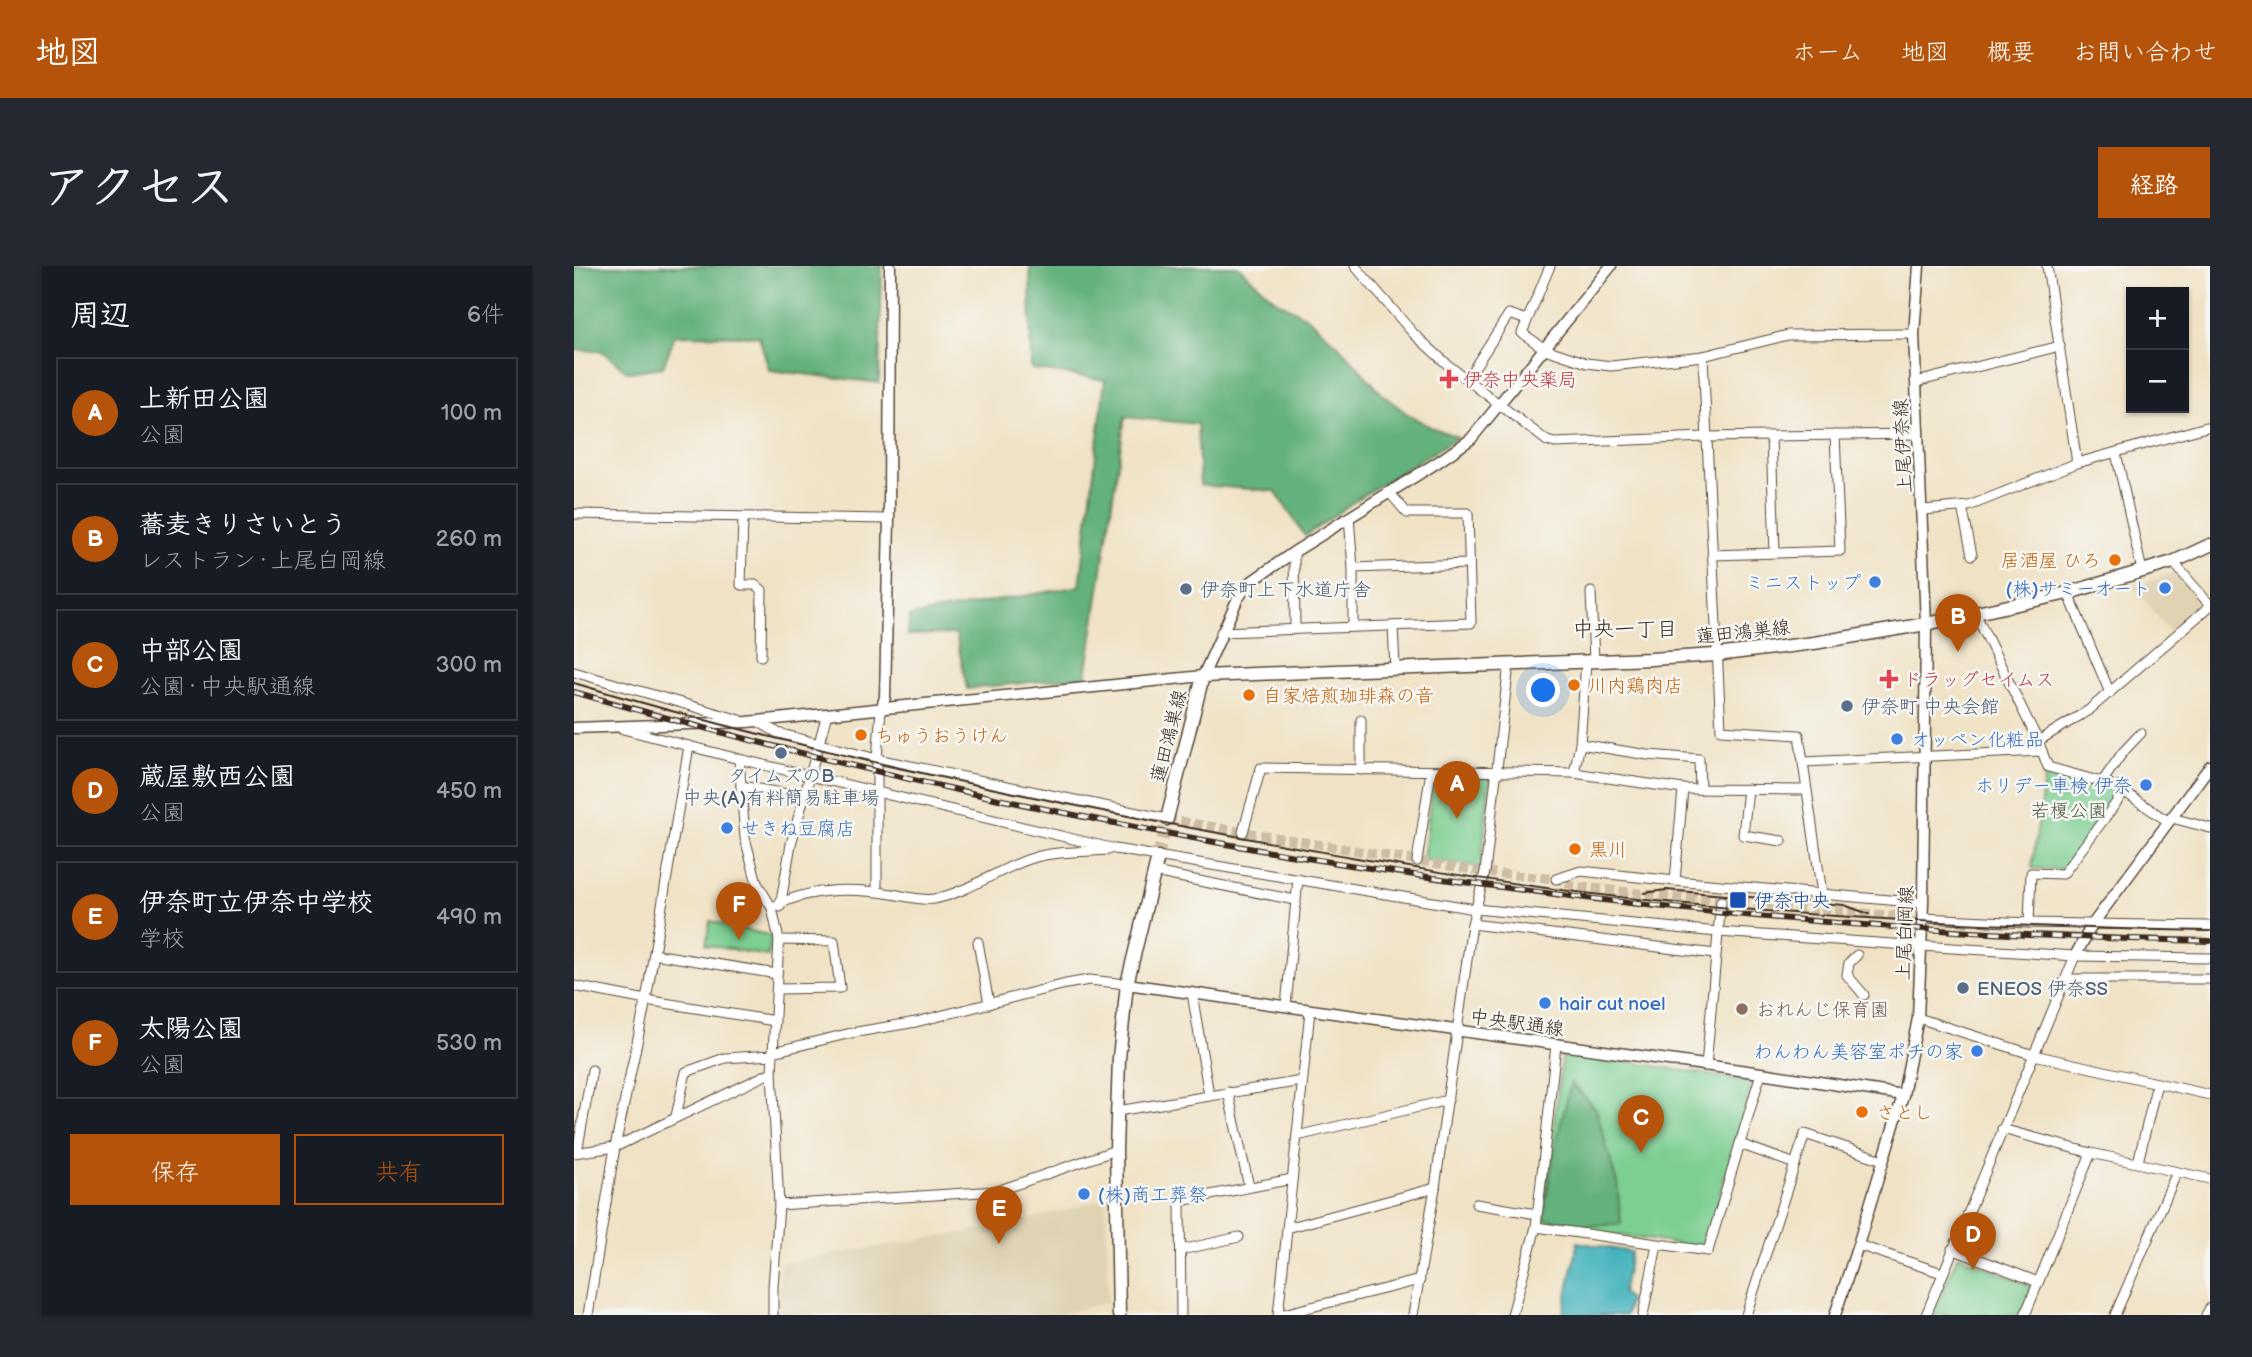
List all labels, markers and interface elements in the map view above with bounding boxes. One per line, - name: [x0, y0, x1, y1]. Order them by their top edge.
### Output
- text: 地図: [35, 33, 101, 73]
- text: ホーム: [1792, 38, 1863, 67]
- text: 地図: [1901, 38, 1949, 67]
- text: 概要: [1987, 38, 2035, 67]
- text: お問い合わせ: [2073, 38, 2217, 67]
- button: 経路: [2098, 147, 2210, 218]
- text: アクセス: [42, 159, 235, 218]
- map controls: [2126, 287, 2189, 413]
- button: +: [2126, 287, 2189, 350]
- text: 周辺: [70, 298, 130, 334]
- text: 6件: [467, 301, 504, 329]
- button: −: [2126, 350, 2189, 413]
- place label: 伊奈中央薬局: [1463, 369, 1577, 392]
- marker: 伊奈中央薬局: [1441, 371, 1457, 387]
- text: 上新田公園: [139, 384, 269, 415]
- street label: 上尾伊奈線: [1890, 398, 1917, 494]
- text: A: [88, 399, 102, 427]
- text: 100 m: [441, 399, 502, 427]
- text: 公園: [139, 421, 185, 449]
- text: 蕎麦きりさいとう: [139, 510, 347, 541]
- text: B: [87, 525, 103, 553]
- text: 260 m: [436, 525, 502, 553]
- text: レストラン · 上尾白岡線: [139, 547, 386, 575]
- place label: 居酒屋 ひろ: [2001, 550, 2101, 573]
- marker: 居酒屋 ひろ: [2107, 552, 2123, 568]
- place label: ミニストップ: [1745, 572, 1861, 595]
- marker: ミニストップ: [1867, 574, 1883, 590]
- place label: (株)サミーオート: [2006, 578, 2151, 601]
- place label: 伊奈町上下水道庁舎: [1200, 579, 1371, 602]
- marker: (株)サミーオート: [2157, 580, 2173, 596]
- marker: 伊奈町上下水道庁舎: [1178, 581, 1194, 597]
- pin: B: [1935, 594, 1981, 652]
- street label: 蓮田鴻巣線: [1695, 616, 1792, 649]
- district label: 中央一丁目: [1573, 617, 1678, 642]
- text: 中部公園: [139, 636, 243, 667]
- text: C: [87, 651, 103, 679]
- text: 300 m: [436, 651, 502, 679]
- place label: ドラッグセイムス: [1903, 669, 2054, 692]
- marker: ドラッグセイムス: [1881, 671, 1897, 687]
- text: 公園 · 中央駅通線: [139, 673, 315, 701]
- your location: [1526, 673, 1560, 707]
- place label: 川内鶏肉店: [1588, 675, 1683, 698]
- marker: 川内鶏肉店: [1566, 677, 1582, 693]
- place label: 自家焙煎珈琲森の音: [1263, 685, 1434, 708]
- street label: 蓮田鴻巣線: [1147, 687, 1192, 785]
- marker: 自家焙煎珈琲森の音: [1241, 687, 1257, 703]
- place label: 伊奈町 中央会館: [1861, 696, 1999, 719]
- marker: 伊奈町 中央会館: [1839, 698, 1855, 714]
- place label: ちゅうおうけん: [875, 725, 1008, 748]
- marker: ちゅうおうけん: [853, 727, 869, 743]
- place label: オッペン化粧品: [1911, 729, 2044, 752]
- marker: オッペン化粧品: [1889, 731, 1905, 747]
- marker: タイムズのB 中央(A)有料簡易駐車場: [773, 745, 789, 761]
- pin: A: [1434, 761, 1480, 819]
- text: 蔵屋敷西公園: [139, 762, 295, 793]
- place label: タイムズのB 中央(A)有料簡易駐車場: [683, 765, 879, 810]
- place label: ホリデー車検 伊奈: [1975, 775, 2132, 798]
- text: D: [87, 777, 103, 805]
- text: 450 m: [436, 777, 502, 805]
- marker: ホリデー車検 伊奈: [2138, 777, 2154, 793]
- text: 公園: [139, 799, 185, 827]
- park label: 若榎公園: [2031, 800, 2107, 823]
- place label: せきね豆腐店: [741, 818, 855, 841]
- marker: せきね豆腐店: [719, 820, 735, 836]
- place label: 黒川: [1589, 839, 1627, 862]
- marker: 黒川: [1567, 841, 1583, 857]
- pin: F: [716, 882, 762, 940]
- street label: 上尾白岡線: [1892, 885, 1919, 981]
- text: 伊奈町立伊奈中学校: [139, 888, 373, 919]
- marker: 伊奈中央: [1728, 890, 1748, 910]
- place label: 伊奈中央: [1754, 890, 1830, 913]
- text: E: [88, 903, 102, 931]
- text: 490 m: [436, 903, 502, 931]
- text: 学校: [139, 925, 185, 953]
- place label: ENEOS 伊奈SS: [1977, 978, 2108, 1001]
- marker: ENEOS 伊奈SS: [1955, 980, 1971, 996]
- place label: hair cut noel: [1559, 993, 1665, 1016]
- marker: hair cut noel: [1537, 995, 1553, 1011]
- place label: おれんじ保育園: [1756, 999, 1889, 1022]
- marker: おれんじ保育園: [1734, 1001, 1750, 1017]
- street label: 中央駅通線: [1468, 1005, 1565, 1041]
- text: 太陽公園: [139, 1014, 243, 1045]
- text: F: [88, 1029, 102, 1057]
- text: 530 m: [436, 1029, 502, 1057]
- place label: わんわん美容室ポチの家: [1754, 1041, 1963, 1064]
- marker: わんわん美容室ポチの家: [1969, 1043, 1985, 1059]
- text: 公園: [139, 1051, 185, 1079]
- pin: C: [1618, 1095, 1664, 1153]
- place label: さとし: [1876, 1102, 1933, 1125]
- marker: さとし: [1854, 1104, 1870, 1120]
- button: 保存: [70, 1134, 280, 1205]
- button: 共有: [294, 1134, 504, 1205]
- place label: (株)商工葬祭: [1098, 1184, 1207, 1207]
- pin: E: [976, 1186, 1022, 1244]
- marker: (株)商工葬祭: [1076, 1186, 1092, 1202]
- pin: D: [1950, 1212, 1996, 1270]

